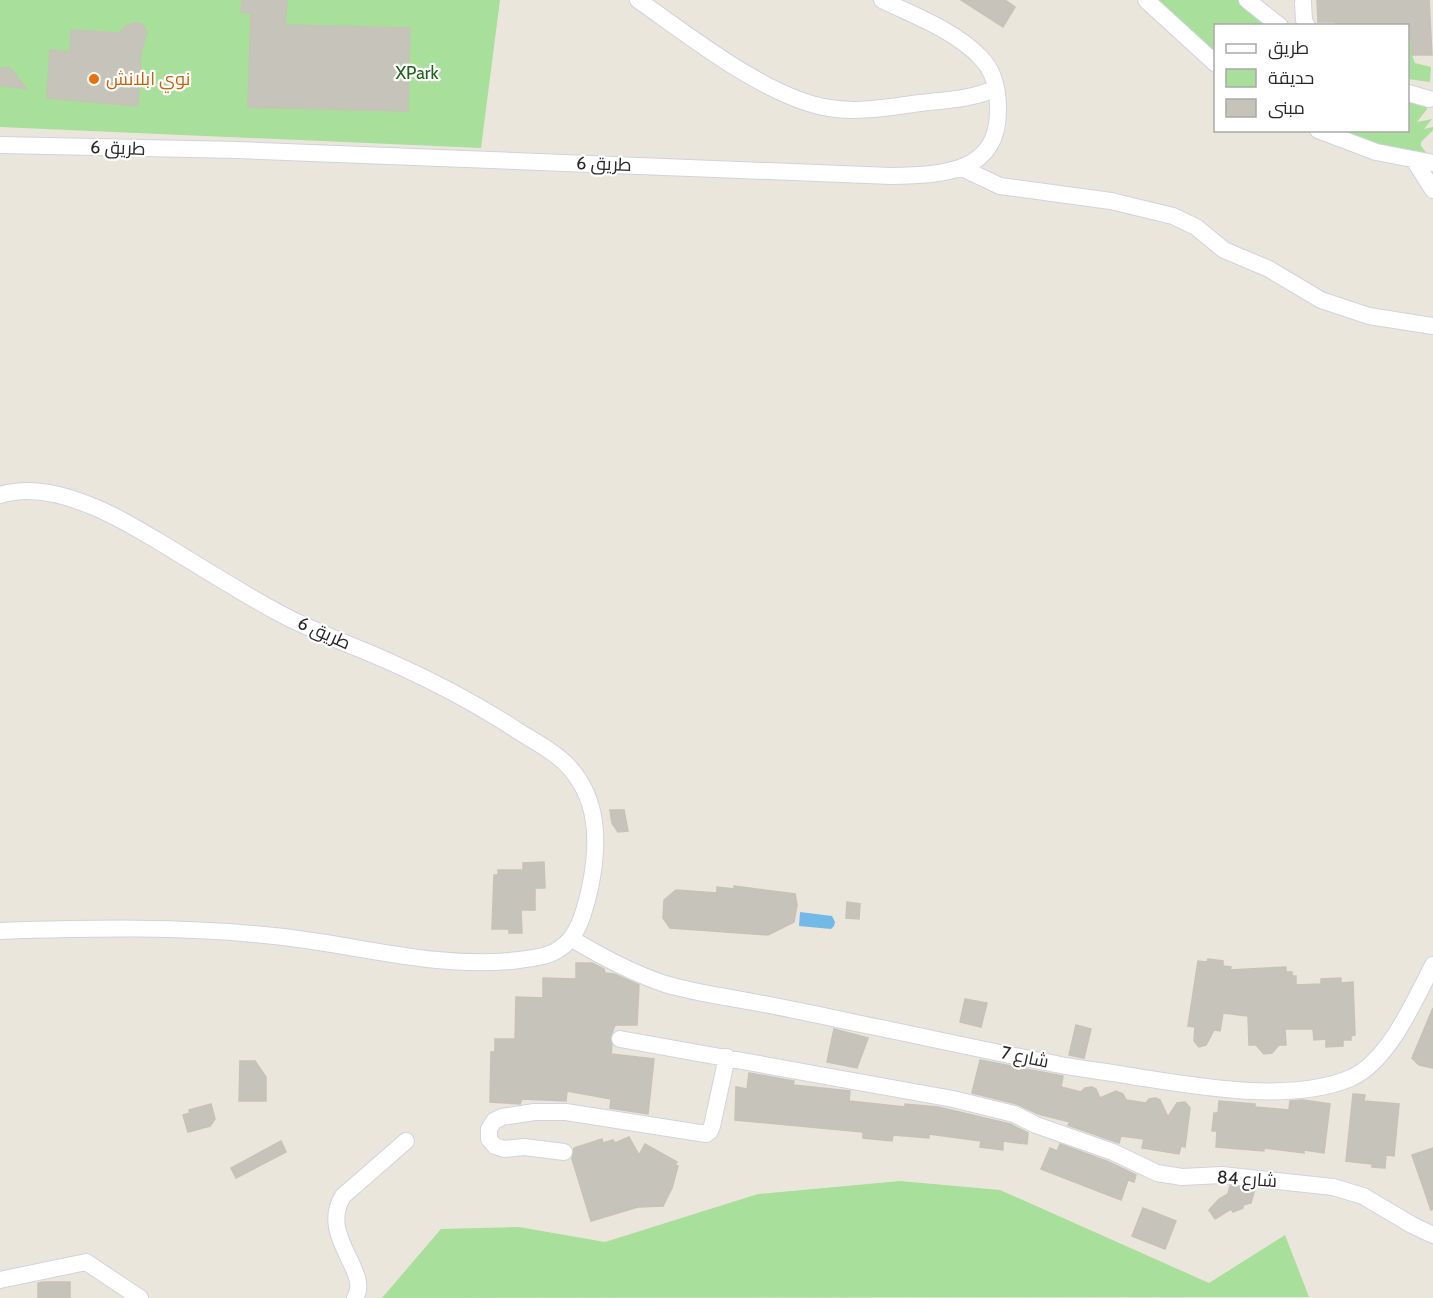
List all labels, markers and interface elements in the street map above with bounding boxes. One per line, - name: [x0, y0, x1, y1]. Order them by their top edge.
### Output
- legend: [1214, 24, 1409, 132]
- text: طريق: [1268, 37, 1309, 60]
- park label: XPark: [395, 62, 439, 84]
- text: حديقة: [1268, 67, 1314, 89]
- place label: نوي ابلانش: [106, 68, 190, 93]
- marker: نوي ابلانش: [87, 72, 101, 86]
- text: مبنى: [1268, 97, 1305, 119]
- street label: طريق 6: [90, 136, 146, 161]
- street label: طريق 6: [576, 152, 632, 177]
- street label: طريق 6: [294, 612, 354, 655]
- street label: شارع 7: [999, 1041, 1051, 1074]
- street label: شارع 84: [1216, 1166, 1278, 1193]

